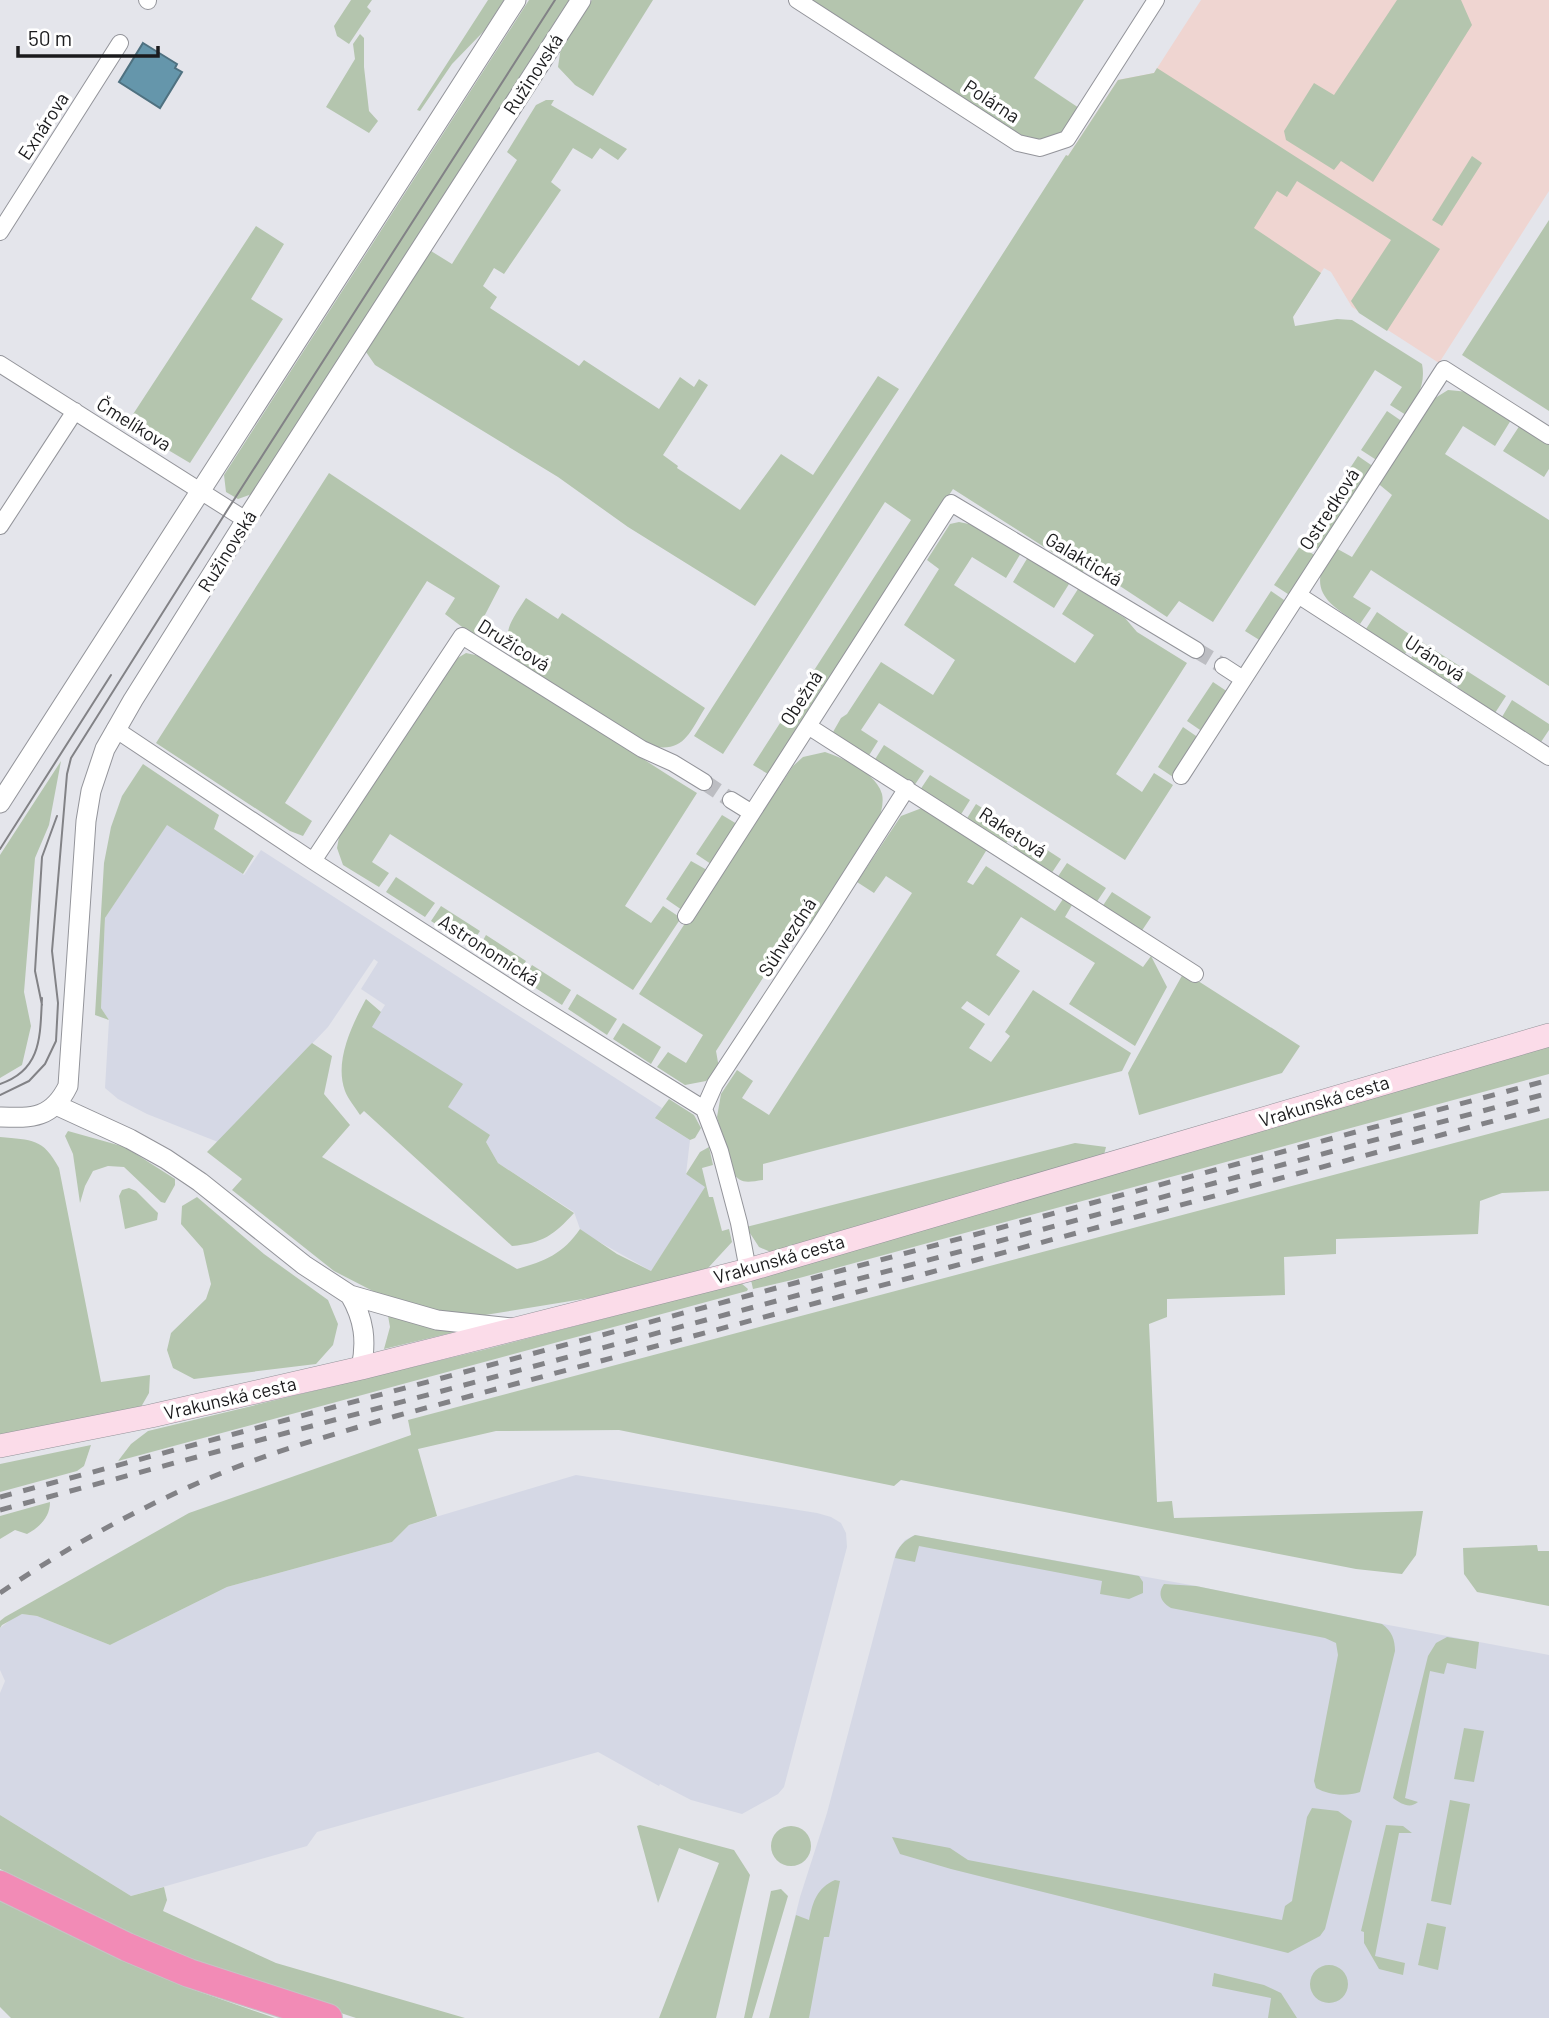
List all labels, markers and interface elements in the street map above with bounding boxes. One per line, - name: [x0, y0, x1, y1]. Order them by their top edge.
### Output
- scale bar: [18, 14, 158, 58]
- text: 50 m: [28, 25, 72, 50]
- street label: Ružinovská: [498, 29, 567, 118]
- street label: Polárna: [960, 74, 1025, 127]
- street label: Exnárova: [12, 88, 73, 164]
- street label: Čmelíkova: [93, 392, 176, 455]
- street label: Ostredková: [1294, 464, 1364, 554]
- street label: Ružinovská: [192, 506, 261, 596]
- street label: Galaktická: [1042, 527, 1127, 590]
- street label: Družicová: [474, 614, 554, 676]
- street label: Uránová: [1401, 630, 1470, 686]
- street label: Obežná: [774, 666, 827, 729]
- street label: Raketová: [975, 801, 1051, 862]
- street label: Súhvezdná: [753, 893, 820, 980]
- street label: Astronomická: [435, 909, 544, 990]
- street label: Vrakunská cesta: [1256, 1070, 1392, 1131]
- street label: Vrakunská cesta: [711, 1229, 847, 1288]
- street label: Vrakunská cesta: [162, 1371, 298, 1424]

